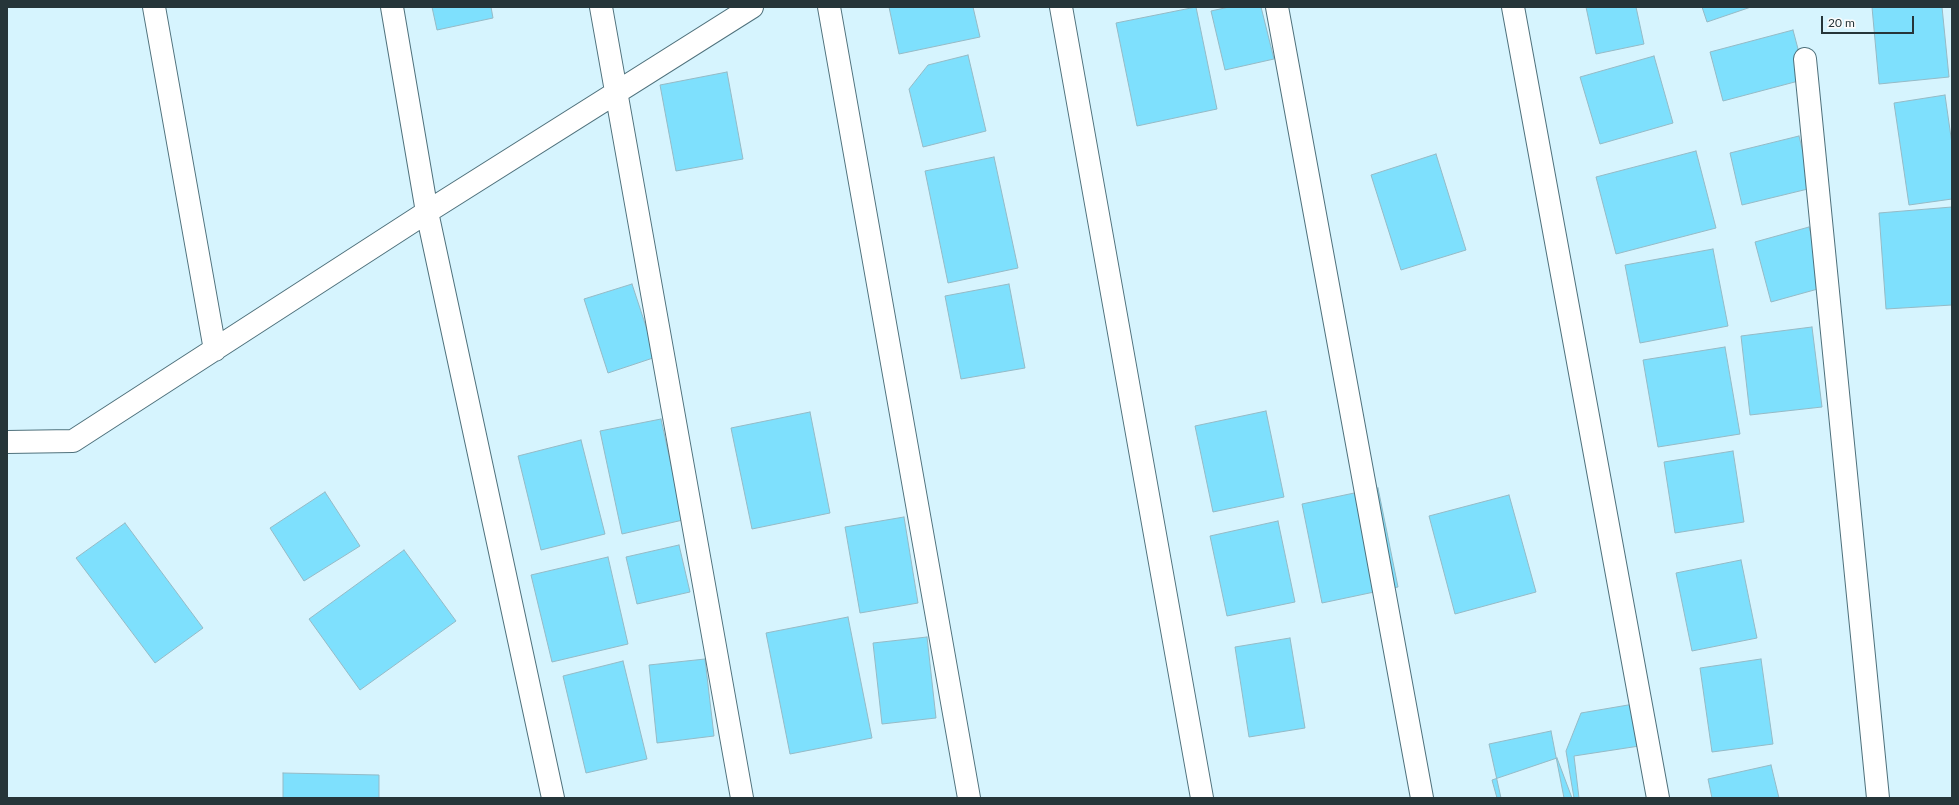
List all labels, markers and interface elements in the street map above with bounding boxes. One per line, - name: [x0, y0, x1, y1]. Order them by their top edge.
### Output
- scale bar: [1823, 8, 1916, 34]
- text: 20 m: [1828, 15, 1855, 30]

